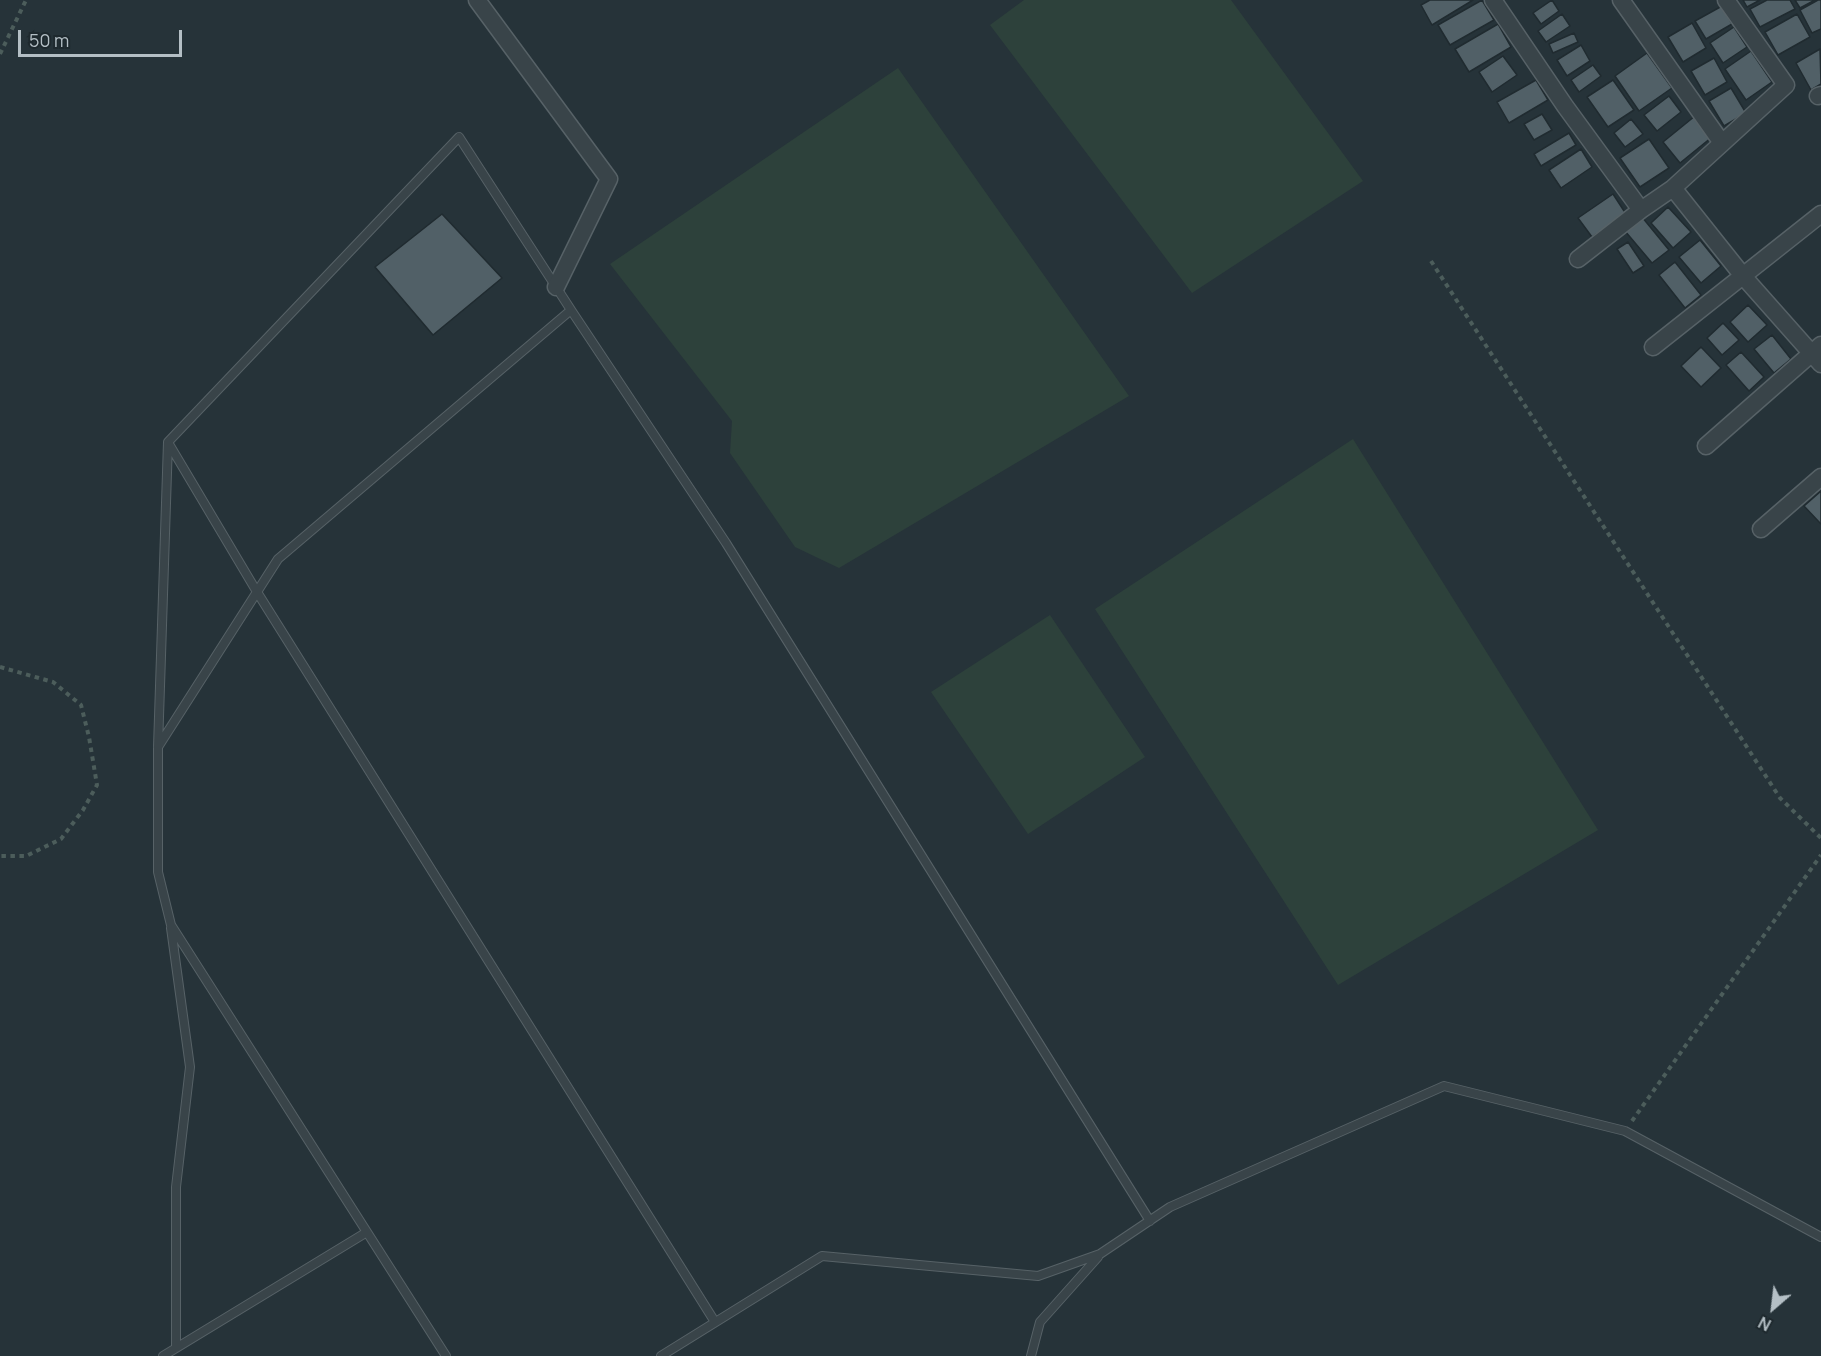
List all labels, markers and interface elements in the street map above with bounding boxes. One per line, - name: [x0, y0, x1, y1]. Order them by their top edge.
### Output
- scale bar: [21, 18, 184, 56]
- text: 50 m: [29, 28, 69, 52]
- north arrow: [1743, 1278, 1803, 1338]
- text: N: [1754, 1311, 1775, 1336]

